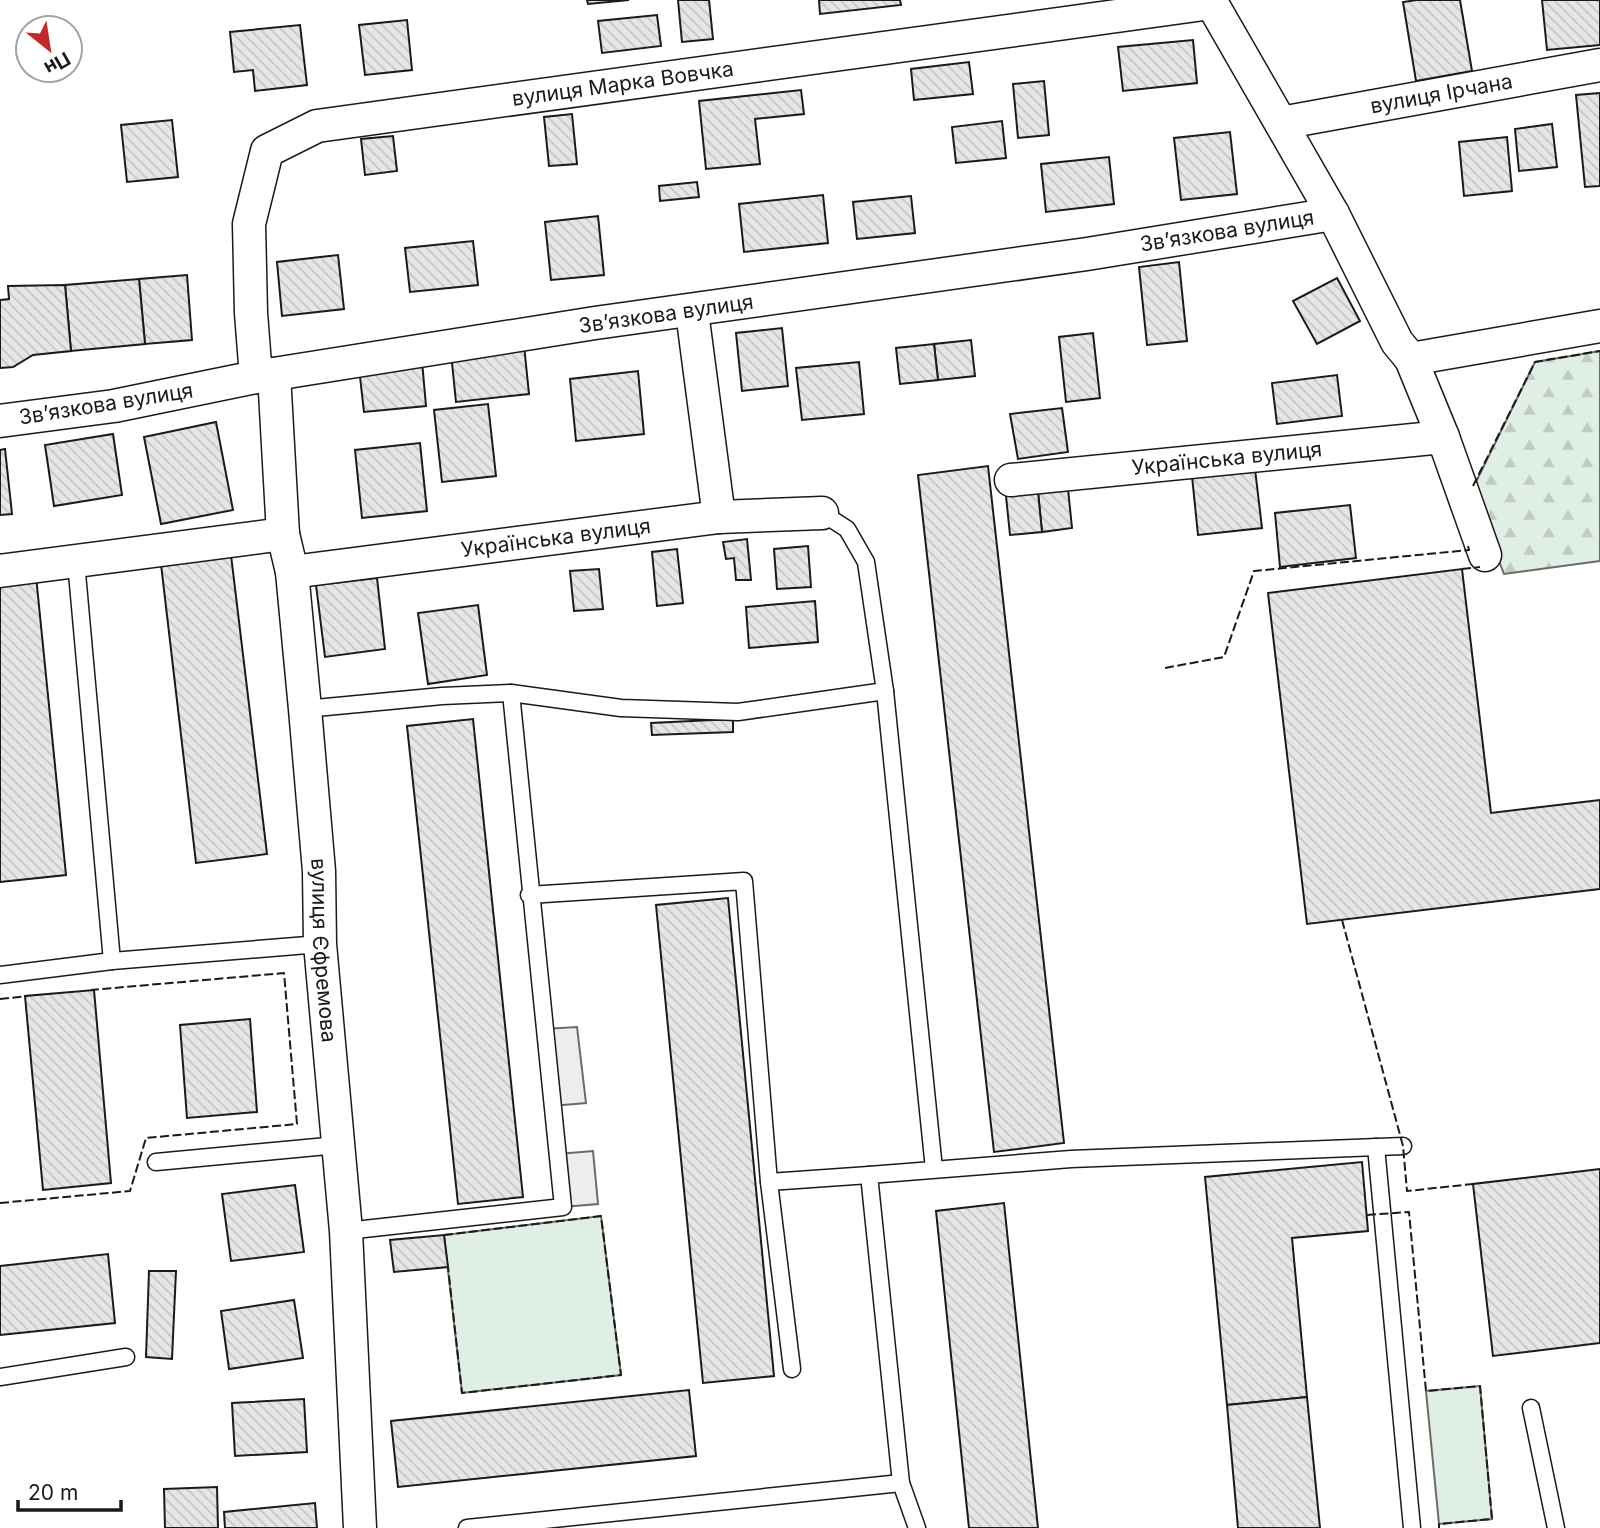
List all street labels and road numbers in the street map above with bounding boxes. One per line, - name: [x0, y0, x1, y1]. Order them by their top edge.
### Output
- street label: вулиця Марка Вовчка: [510, 56, 735, 111]
- street label: вулиця Ірчана: [1368, 68, 1514, 119]
- street label: Звʼязкова вулиця: [1138, 204, 1316, 257]
- street label: Звʼязкова вулиця: [577, 289, 755, 338]
- street label: Звʼязкова вулиця: [17, 377, 195, 430]
- street label: Українська вулиця: [1131, 436, 1323, 480]
- street label: Українська вулиця: [459, 513, 652, 562]
- street label: вулиця Єфремова: [306, 857, 342, 1044]

